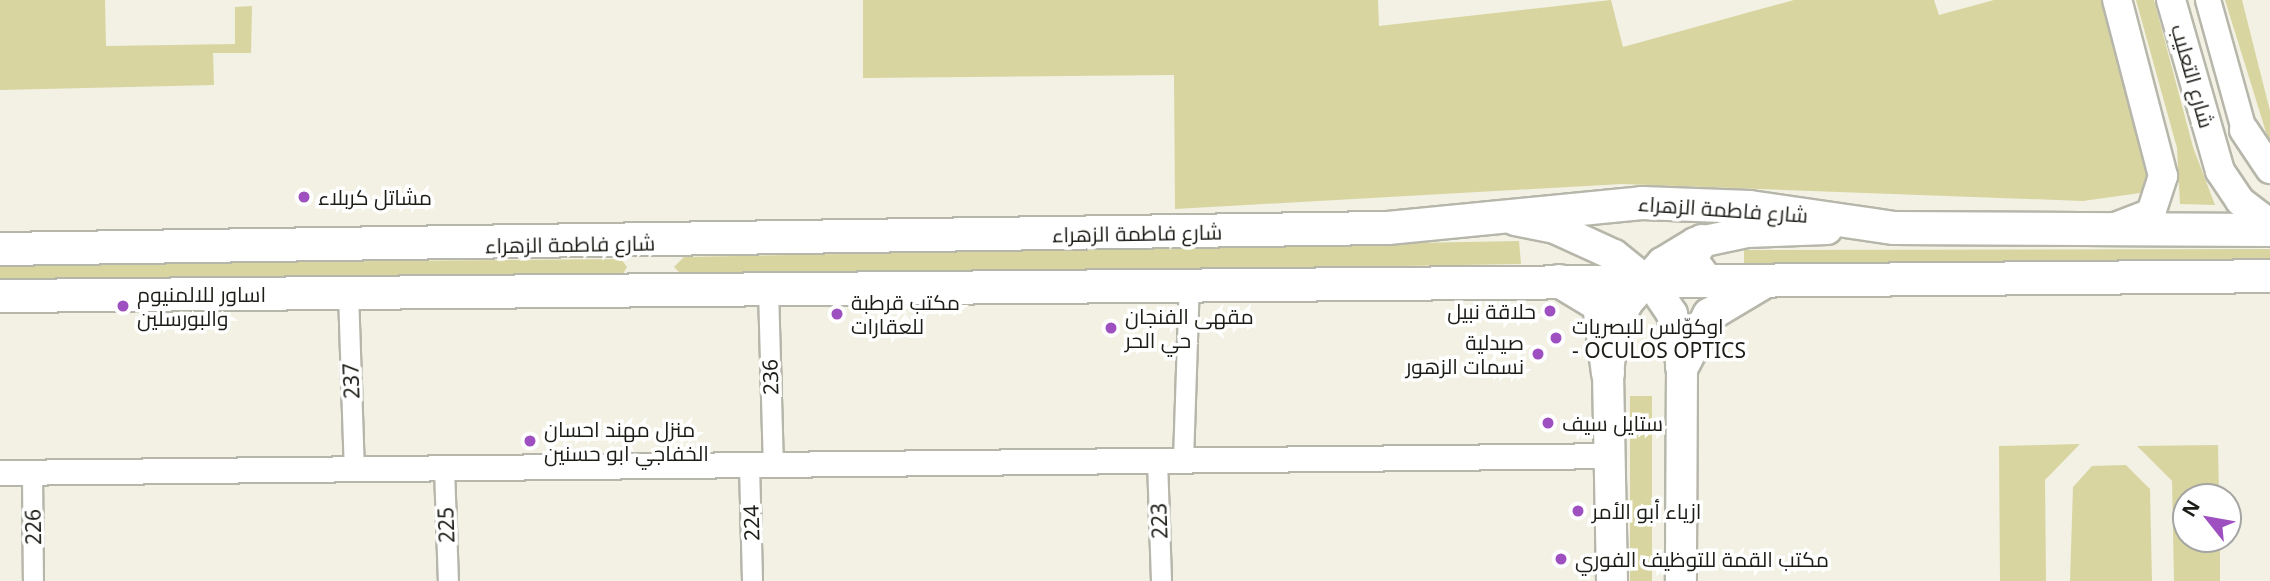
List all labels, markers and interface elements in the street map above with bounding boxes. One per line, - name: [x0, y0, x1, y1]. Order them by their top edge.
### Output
- street label: شارع التعليب: [2166, 21, 2220, 131]
- place label: مشاتل كربلاء: [318, 184, 432, 210]
- marker: مشاتل كربلاء: [296, 189, 312, 205]
- street label: شارع فاطمة الزهراء: [1637, 190, 1809, 228]
- street label: شارع فاطمة الزهراء: [1052, 219, 1222, 247]
- street label: شارع فاطمة الزهراء: [485, 230, 655, 258]
- place label: اساور للالمنيوم والبورسلين: [137, 281, 266, 331]
- place label: مكتب قرطبة للعقارات: [851, 289, 960, 339]
- marker: اساور للالمنيوم والبورسلين: [115, 298, 131, 314]
- place label: حلاقة نبيل: [1447, 298, 1536, 324]
- place label: مقهى الفنجان حي الحر: [1125, 303, 1254, 353]
- marker: حلاقة نبيل: [1542, 303, 1558, 319]
- marker: مكتب قرطبة للعقارات: [829, 306, 845, 322]
- place label: اوكوّلس للبصريات - OCULOS OPTICS: [1572, 313, 1746, 363]
- marker: مقهى الفنجان حي الحر: [1103, 320, 1119, 336]
- marker: اوكوّلس للبصريات - OCULOS OPTICS: [1546, 328, 1566, 348]
- place label: صيدلية نسمات الزهور: [1406, 329, 1524, 379]
- marker: صيدلية نسمات الزهور: [1530, 346, 1546, 362]
- street label: 236: [757, 359, 783, 395]
- street label: 237: [338, 363, 364, 399]
- place label: ستايل سيف: [1562, 410, 1663, 436]
- marker: ستايل سيف: [1540, 415, 1556, 431]
- place label: منزل مهند احسان الخفاجي ابو حسنين: [544, 416, 709, 466]
- marker: منزل مهند احسان الخفاجي ابو حسنين: [522, 433, 538, 449]
- north arrow: [2172, 483, 2242, 553]
- text: N: [2176, 495, 2206, 522]
- place label: ازياء أبو الأمر: [1592, 498, 1701, 524]
- street label: 223: [1146, 503, 1172, 539]
- marker: ازياء أبو الأمر: [1570, 503, 1586, 519]
- street label: 224: [738, 505, 764, 541]
- street label: 225: [433, 507, 459, 543]
- street label: 226: [20, 509, 46, 545]
- place label: مكتب القمة للتوظيف الفوري: [1575, 546, 1829, 572]
- marker: مكتب القمة للتوظيف الفوري: [1553, 551, 1569, 567]

